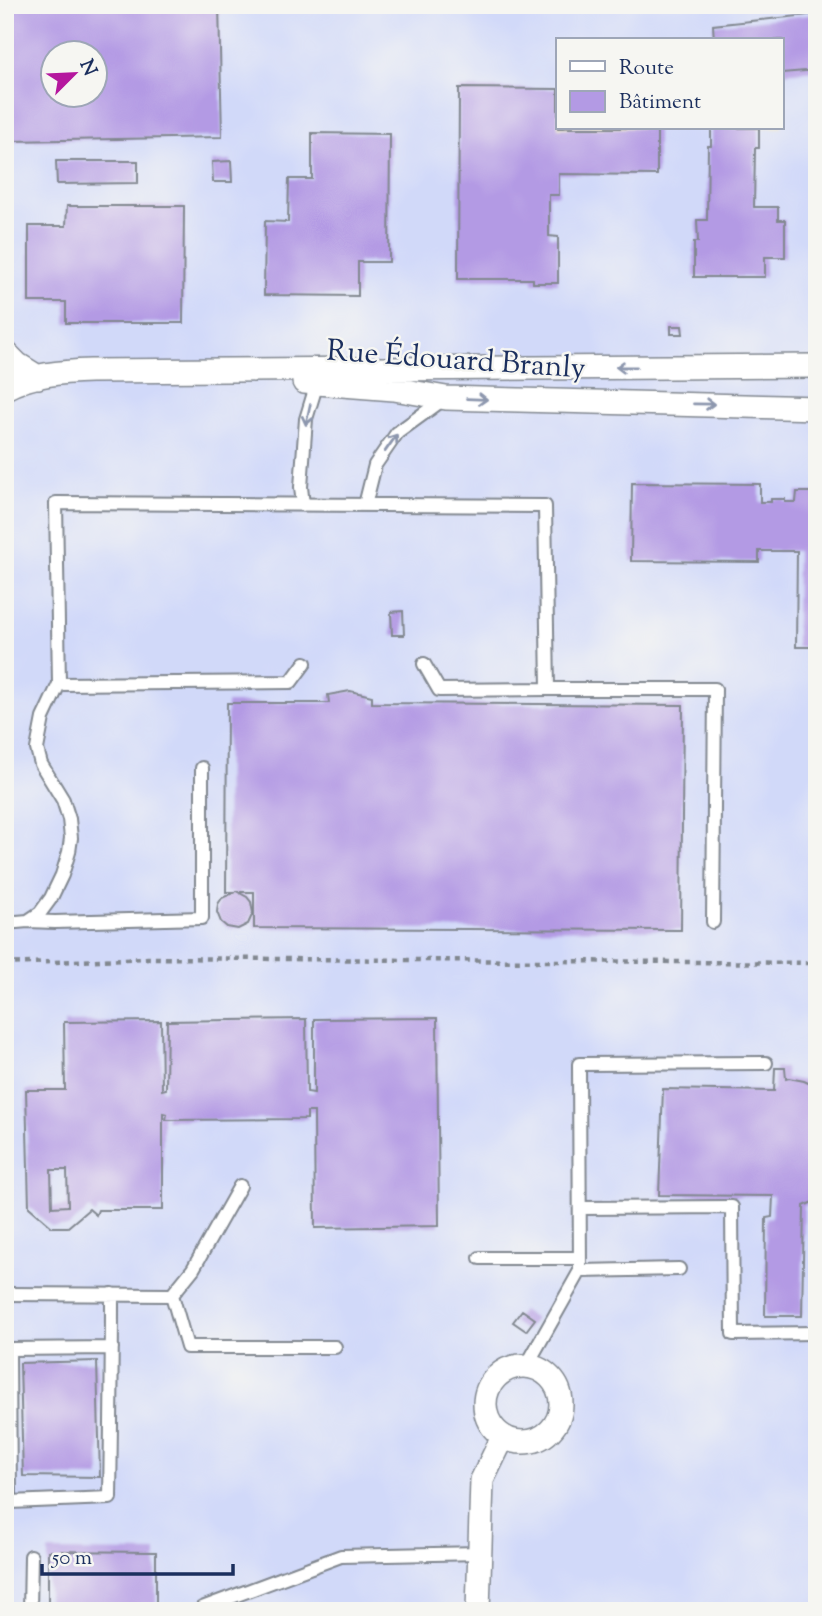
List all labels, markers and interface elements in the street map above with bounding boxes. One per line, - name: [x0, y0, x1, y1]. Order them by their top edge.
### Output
- north arrow: [38, 38, 108, 108]
- legend: [556, 38, 784, 130]
- text: Route: [619, 54, 674, 84]
- text: N: [72, 56, 103, 81]
- text: Bâtiment: [619, 88, 701, 118]
- street label: Rue Édouard Branly: [325, 331, 587, 392]
- one-way arrow: [615, 360, 638, 373]
- one-way arrow: [465, 392, 488, 406]
- one-way arrow: [692, 397, 715, 410]
- one-way arrow: [300, 403, 314, 426]
- one-way arrow: [384, 434, 398, 453]
- scale bar: [42, 1532, 233, 1576]
- text: 50 m: [51, 1544, 92, 1574]

